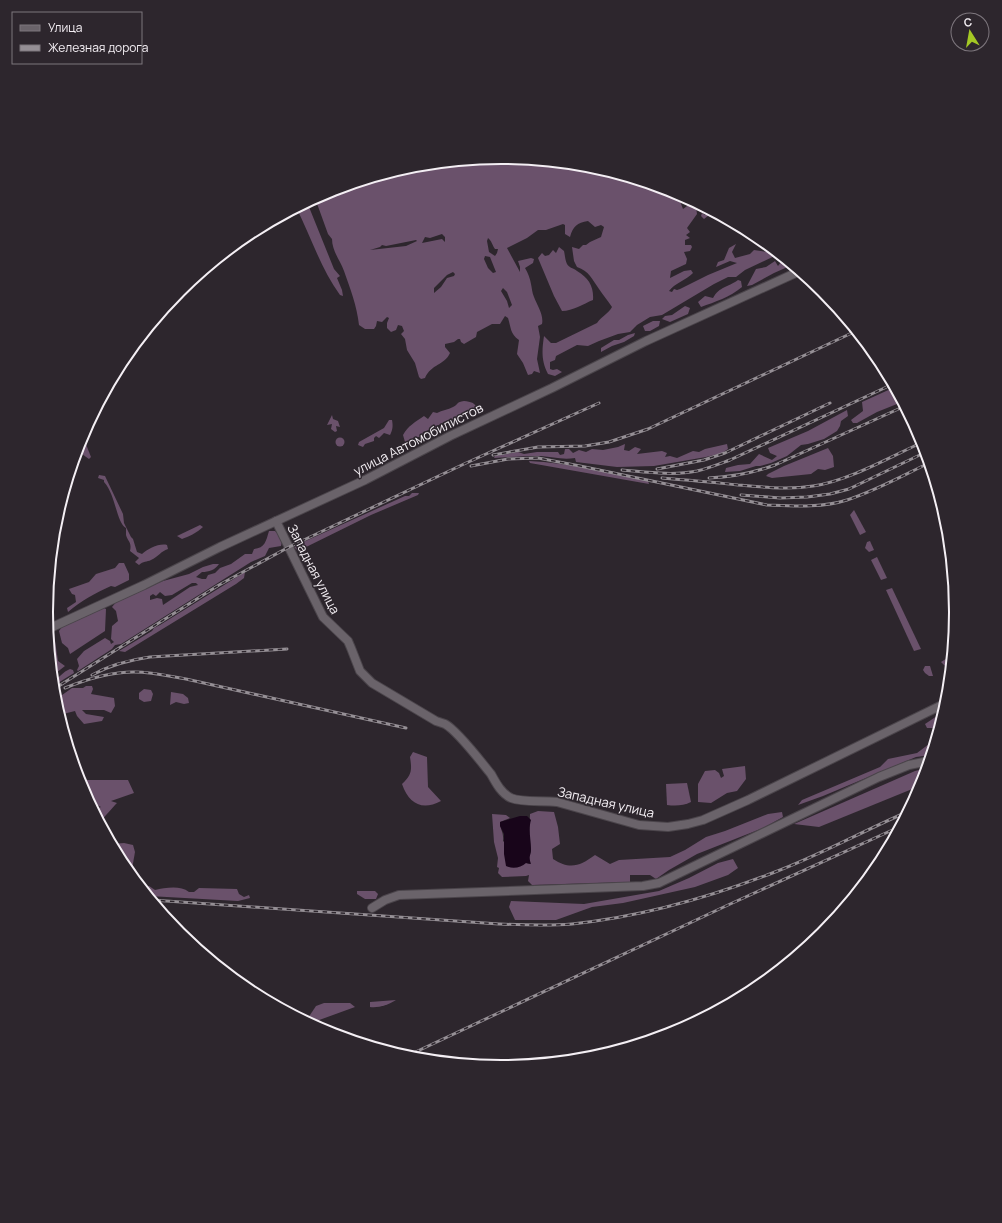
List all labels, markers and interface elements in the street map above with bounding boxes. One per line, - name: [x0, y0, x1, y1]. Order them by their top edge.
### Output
- legend: [12, 12, 142, 64]
- north arrow: [950, 12, 990, 52]
- text: С: [963, 14, 973, 30]
- text: Улица: [48, 19, 82, 36]
- text: Железная дорога: [48, 39, 148, 56]
- street label: улица Автомобилистов: [350, 398, 486, 480]
- street label: Западная улица: [284, 521, 344, 617]
- street label: Западная улица: [556, 782, 656, 822]

